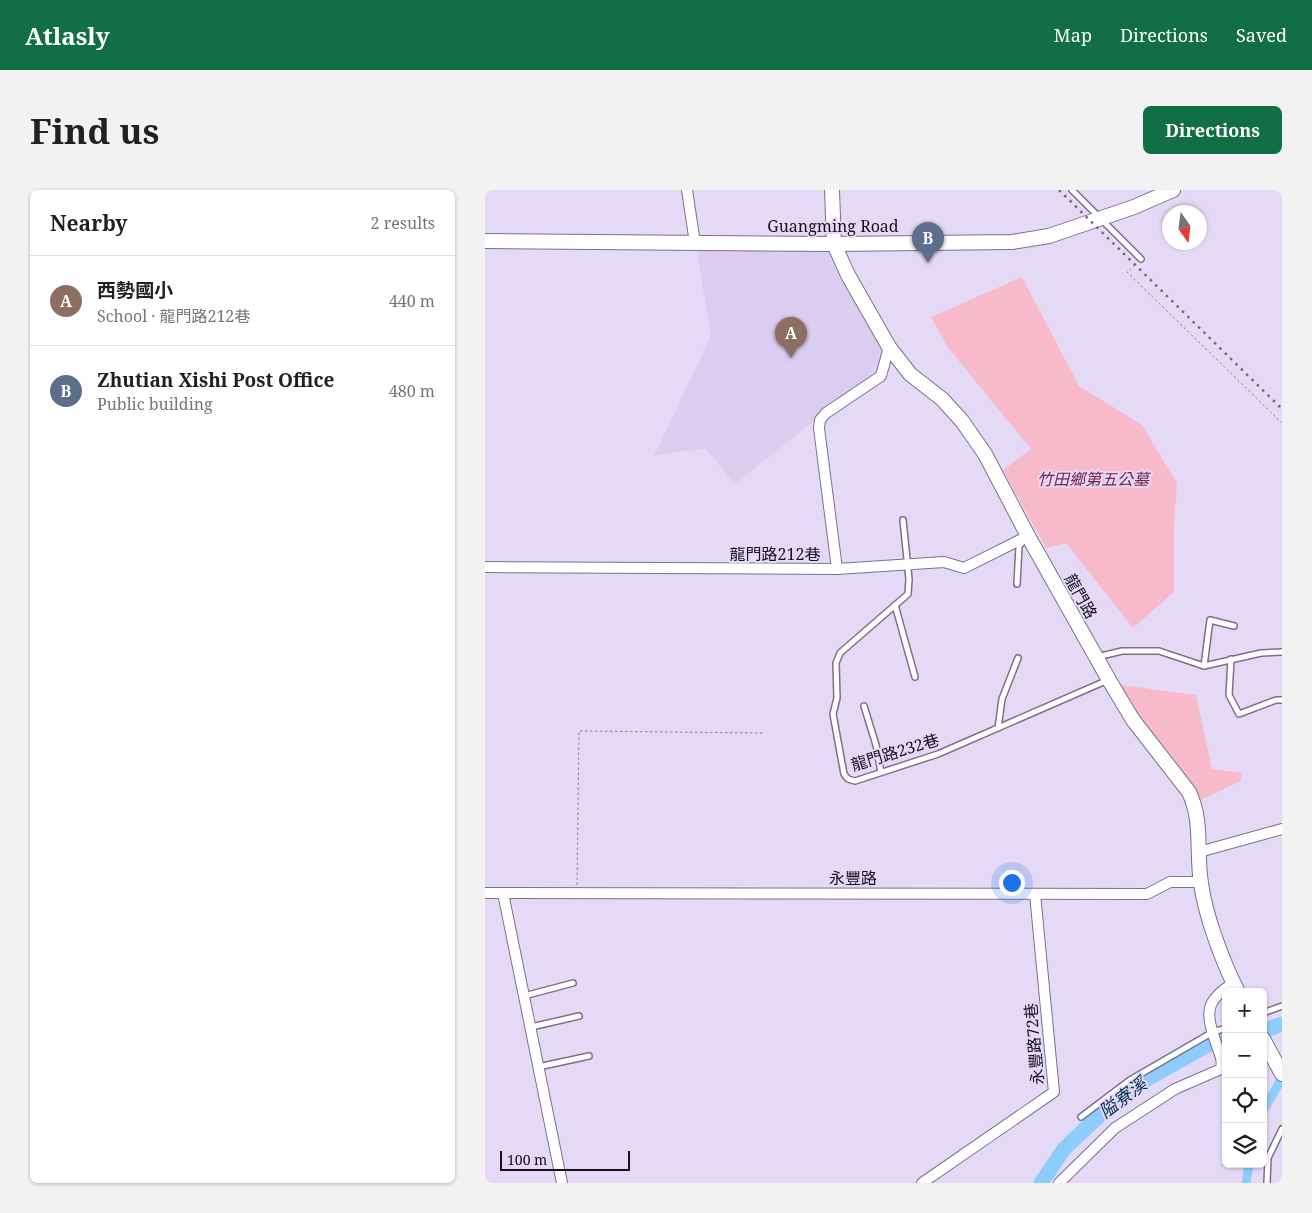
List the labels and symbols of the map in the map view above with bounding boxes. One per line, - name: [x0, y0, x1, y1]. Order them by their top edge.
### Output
- north arrow: [1162, 205, 1207, 250]
- street label: Guangming Road: [767, 215, 899, 237]
- pin: B: [912, 222, 944, 263]
- pin: A: [775, 317, 807, 358]
- park label: 竹田鄉第五公墓: [1037, 468, 1152, 490]
- street label: 龍門路212巷: [730, 543, 820, 565]
- street label: 龍門路: [1060, 570, 1102, 622]
- street label: 龍門路232巷: [848, 728, 942, 776]
- street label: 永豐路: [829, 867, 877, 889]
- your location: [999, 870, 1025, 896]
- street label: 永豐路72巷: [1019, 1002, 1049, 1086]
- water label: 隘寮溪: [1094, 1070, 1154, 1123]
- scale bar: [500, 1148, 630, 1171]

